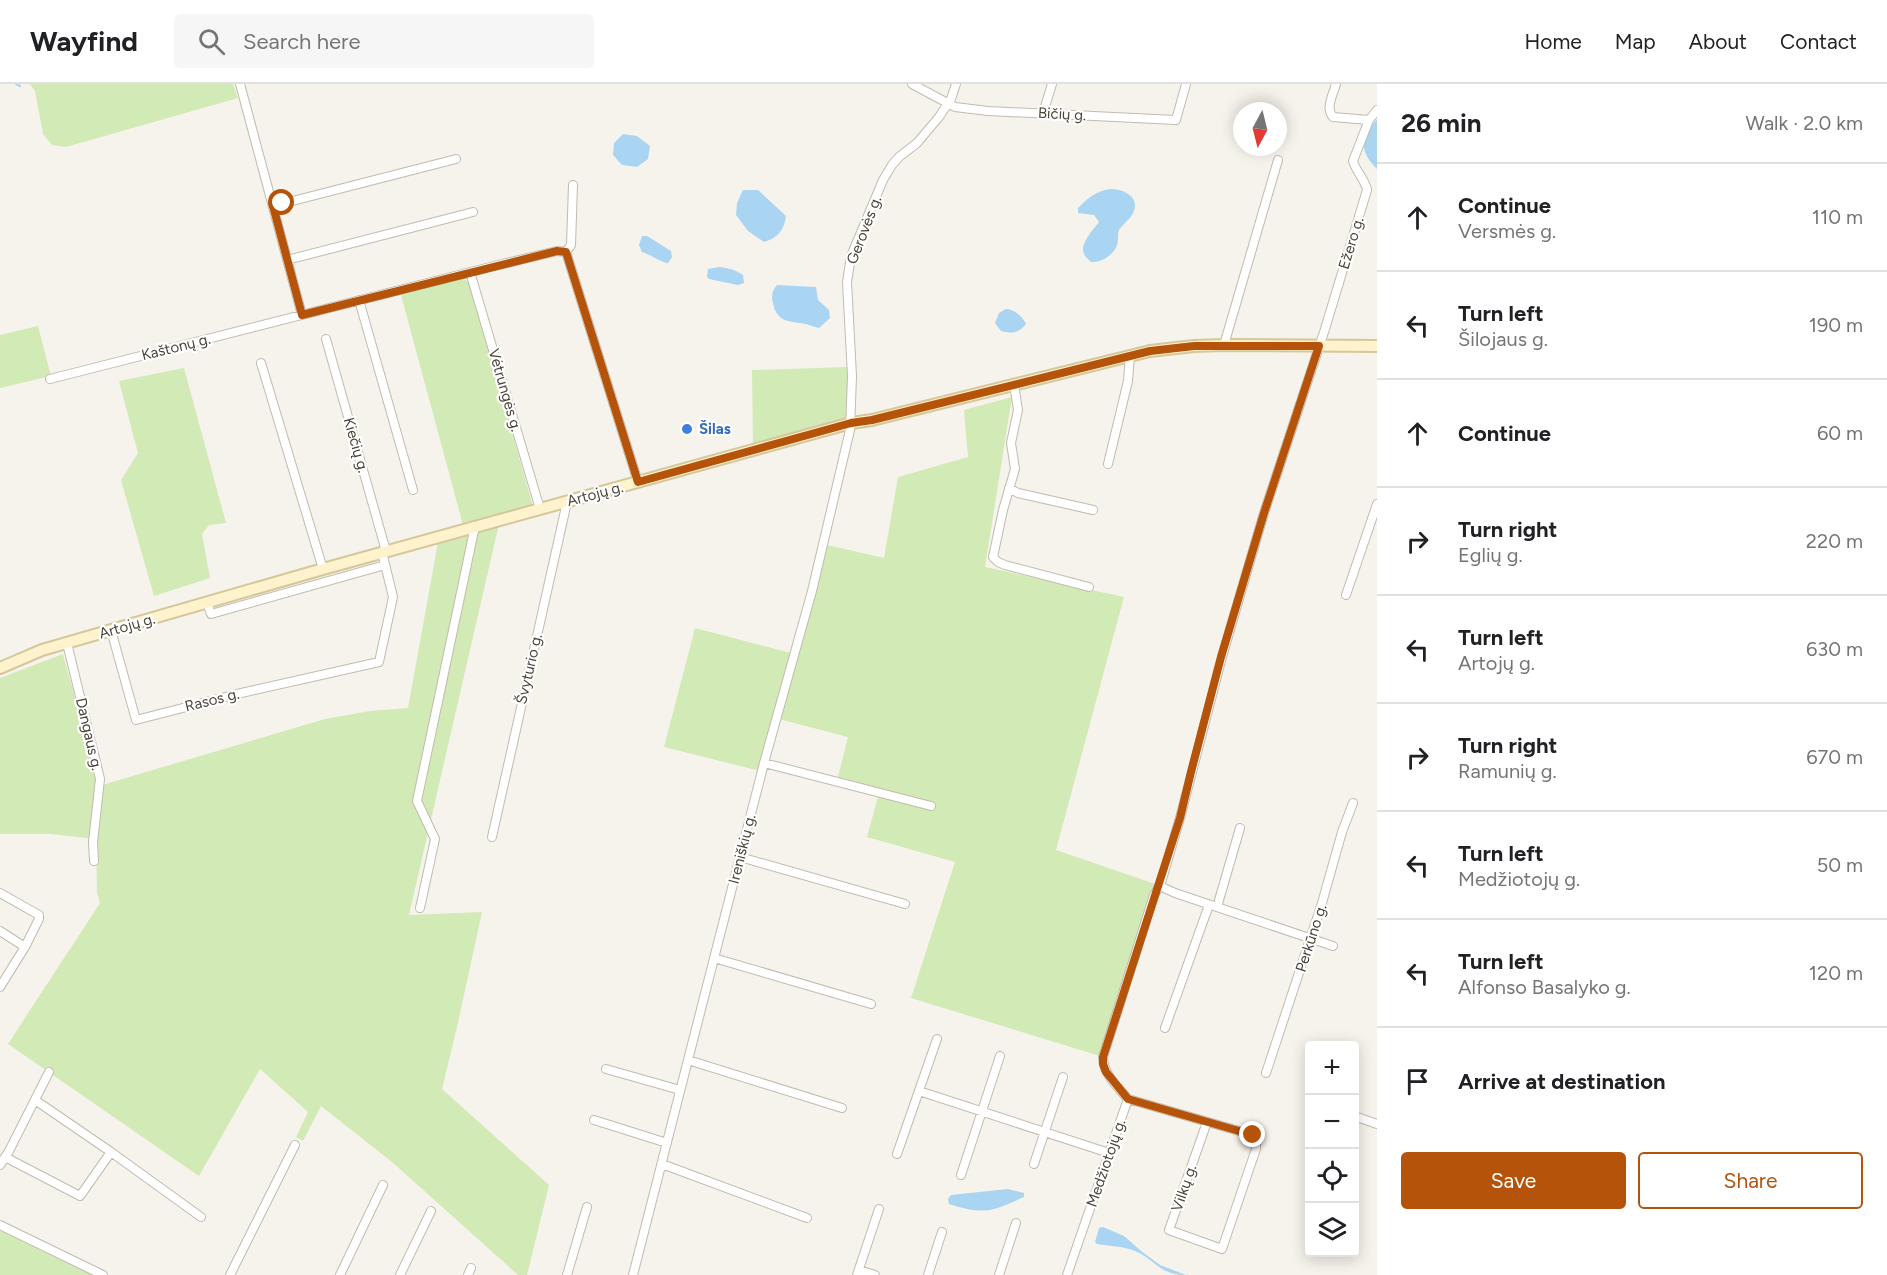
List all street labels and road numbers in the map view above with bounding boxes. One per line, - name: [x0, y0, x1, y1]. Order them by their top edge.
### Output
- street label: Bičių g.: [1037, 104, 1087, 124]
- street label: Gerovės g.: [843, 193, 885, 267]
- street label: Ežero g.: [1335, 215, 1367, 271]
- street label: Kaštonų g.: [140, 330, 212, 364]
- street label: Vėtrungės g.: [485, 347, 525, 433]
- street label: Kiečių g.: [340, 415, 372, 475]
- street label: Artojų g.: [565, 478, 625, 510]
- street label: Artojų g.: [97, 609, 157, 643]
- street label: Švyturio g.: [512, 632, 546, 706]
- street label: Rasos g.: [183, 685, 241, 715]
- street label: Dangaus g.: [72, 696, 106, 772]
- street label: Ireniškių g.: [725, 812, 759, 886]
- street label: Perkūno g.: [1292, 902, 1330, 974]
- street label: Medžiotojų g.: [1083, 1117, 1129, 1209]
- street label: Vilkų g.: [1168, 1162, 1200, 1214]

